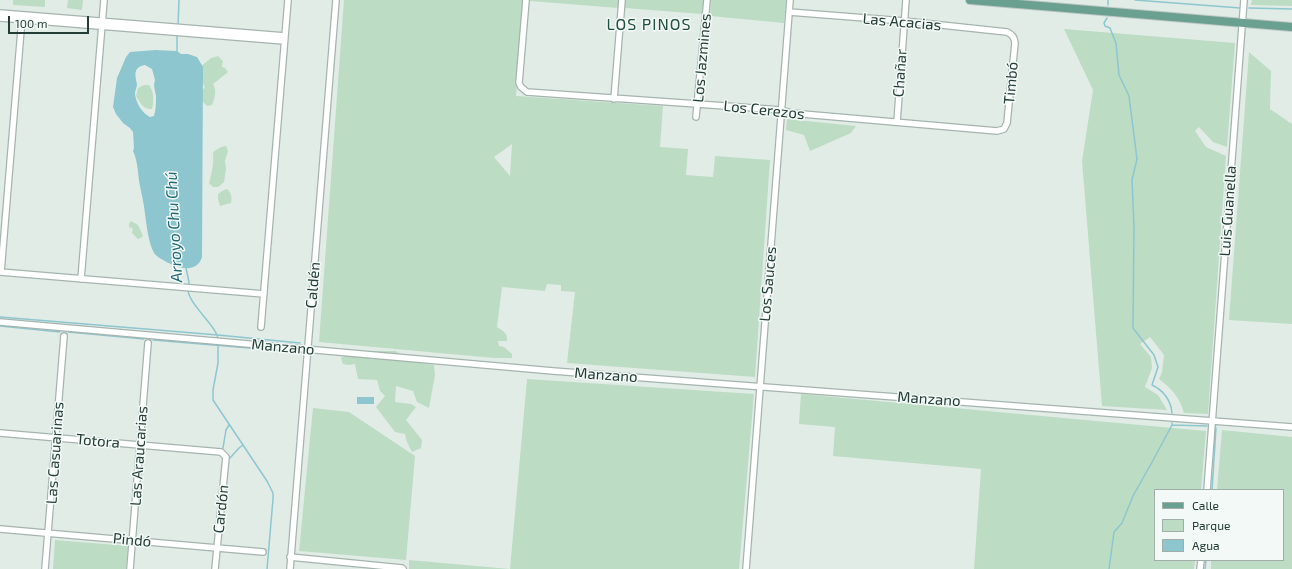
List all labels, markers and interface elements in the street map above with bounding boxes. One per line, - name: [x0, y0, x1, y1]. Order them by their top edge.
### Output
- scale bar: [10, 8, 91, 34]
- street label: Las Acacias: [862, 10, 942, 34]
- street label: Los Jazmines: [689, 13, 715, 103]
- district label: LOS PINOS: [607, 15, 691, 35]
- text: 100 m: [15, 16, 47, 30]
- street label: Chañar: [889, 48, 911, 98]
- street label: Timbó: [1000, 61, 1022, 105]
- street label: Los Cerezos: [723, 97, 805, 123]
- street label: Luis Guanella: [1216, 165, 1240, 257]
- water label: Arroyo Chu Chú: [162, 171, 186, 283]
- street label: Los Sauces: [756, 246, 780, 322]
- street label: Caldén: [302, 261, 324, 309]
- street label: Manzano: [251, 335, 315, 359]
- street label: Manzano: [574, 364, 638, 386]
- street label: Manzano: [897, 388, 961, 410]
- street label: Las Casuarinas: [42, 401, 68, 505]
- street label: Las Araucarias: [127, 405, 151, 507]
- street label: Totora: [75, 430, 121, 452]
- street label: Cardón: [210, 484, 232, 534]
- legend: [1154, 489, 1284, 561]
- text: Calle: [1192, 498, 1219, 512]
- text: Parque: [1192, 518, 1230, 532]
- street label: Pindó: [112, 529, 152, 551]
- text: Agua: [1192, 538, 1220, 552]

